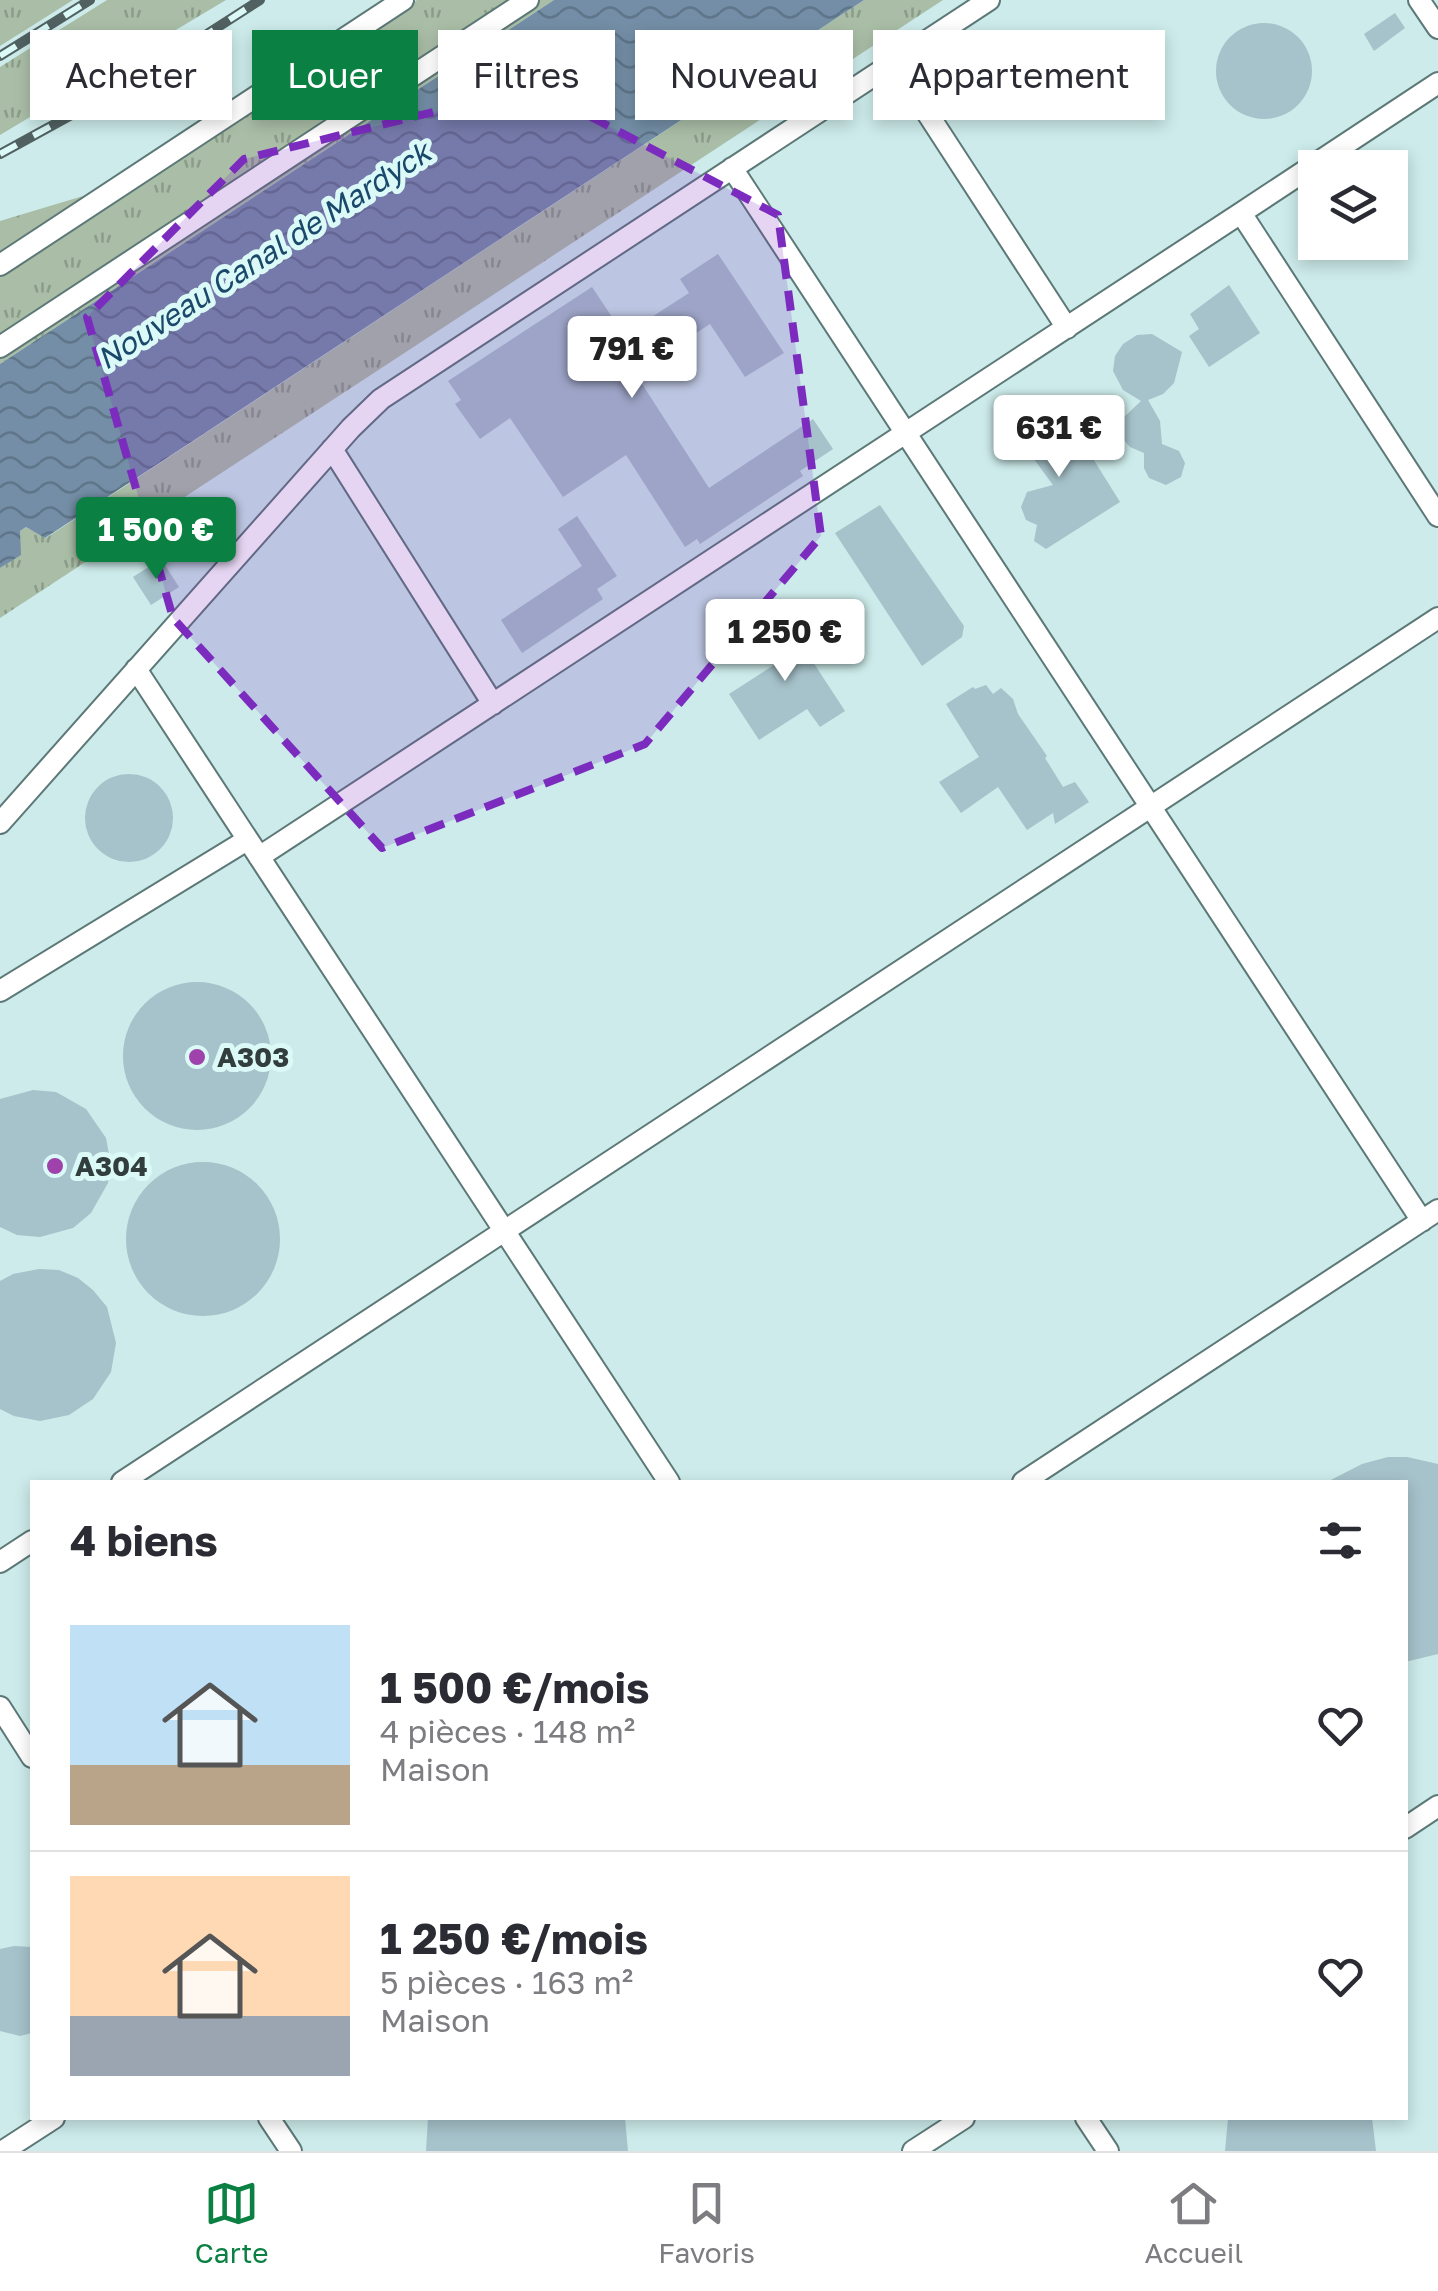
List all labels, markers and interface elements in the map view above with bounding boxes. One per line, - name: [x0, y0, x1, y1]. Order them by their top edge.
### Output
- chip: Acheter: [30, 30, 232, 120]
- chip: Louer: [252, 30, 418, 120]
- chip: Filtres: [438, 30, 615, 120]
- chip: Nouveau: [635, 30, 853, 120]
- chip: Appartement: [873, 30, 1165, 120]
- water label: Nouveau Canal de Mardyck: [90, 132, 440, 377]
- map controls: [1298, 150, 1408, 260]
- button: layers: [1298, 150, 1408, 260]
- pin: 791 €: [562, 316, 702, 401]
- text: 791 €: [590, 329, 674, 367]
- pin: 631 €: [989, 395, 1129, 480]
- text: 631 €: [1016, 408, 1102, 446]
- pin: 1 500 €: [64, 497, 248, 582]
- text: 1 500 €: [98, 510, 214, 548]
- pin: 1 250 €: [693, 599, 877, 684]
- text: 1 250 €: [728, 612, 842, 650]
- place label: A303: [217, 1040, 289, 1073]
- marker: A303: [186, 1046, 208, 1068]
- place label: A304: [75, 1149, 148, 1182]
- marker: A304: [44, 1155, 66, 1177]
- icon: filters: [1313, 1513, 1368, 1568]
- text: 4 biens: [70, 1515, 218, 1565]
- text: 1 500 €/mois: [380, 1662, 650, 1712]
- icon: home: [150, 1665, 270, 1785]
- icon: heart: [1313, 1698, 1368, 1753]
- text: 4 pièces · 148 m²: [380, 1712, 635, 1750]
- text: Maison: [380, 1750, 490, 1788]
- text: 1 250 €/mois: [380, 1913, 648, 1963]
- icon: home: [150, 1916, 270, 2036]
- icon: heart: [1313, 1949, 1368, 2004]
- text: 5 pièces · 163 m²: [380, 1963, 633, 2001]
- text: Maison: [380, 2001, 490, 2039]
- tab: Carte: [195, 2176, 269, 2269]
- tab: Favoris: [658, 2176, 755, 2269]
- tab: Accueil: [1145, 2176, 1243, 2269]

